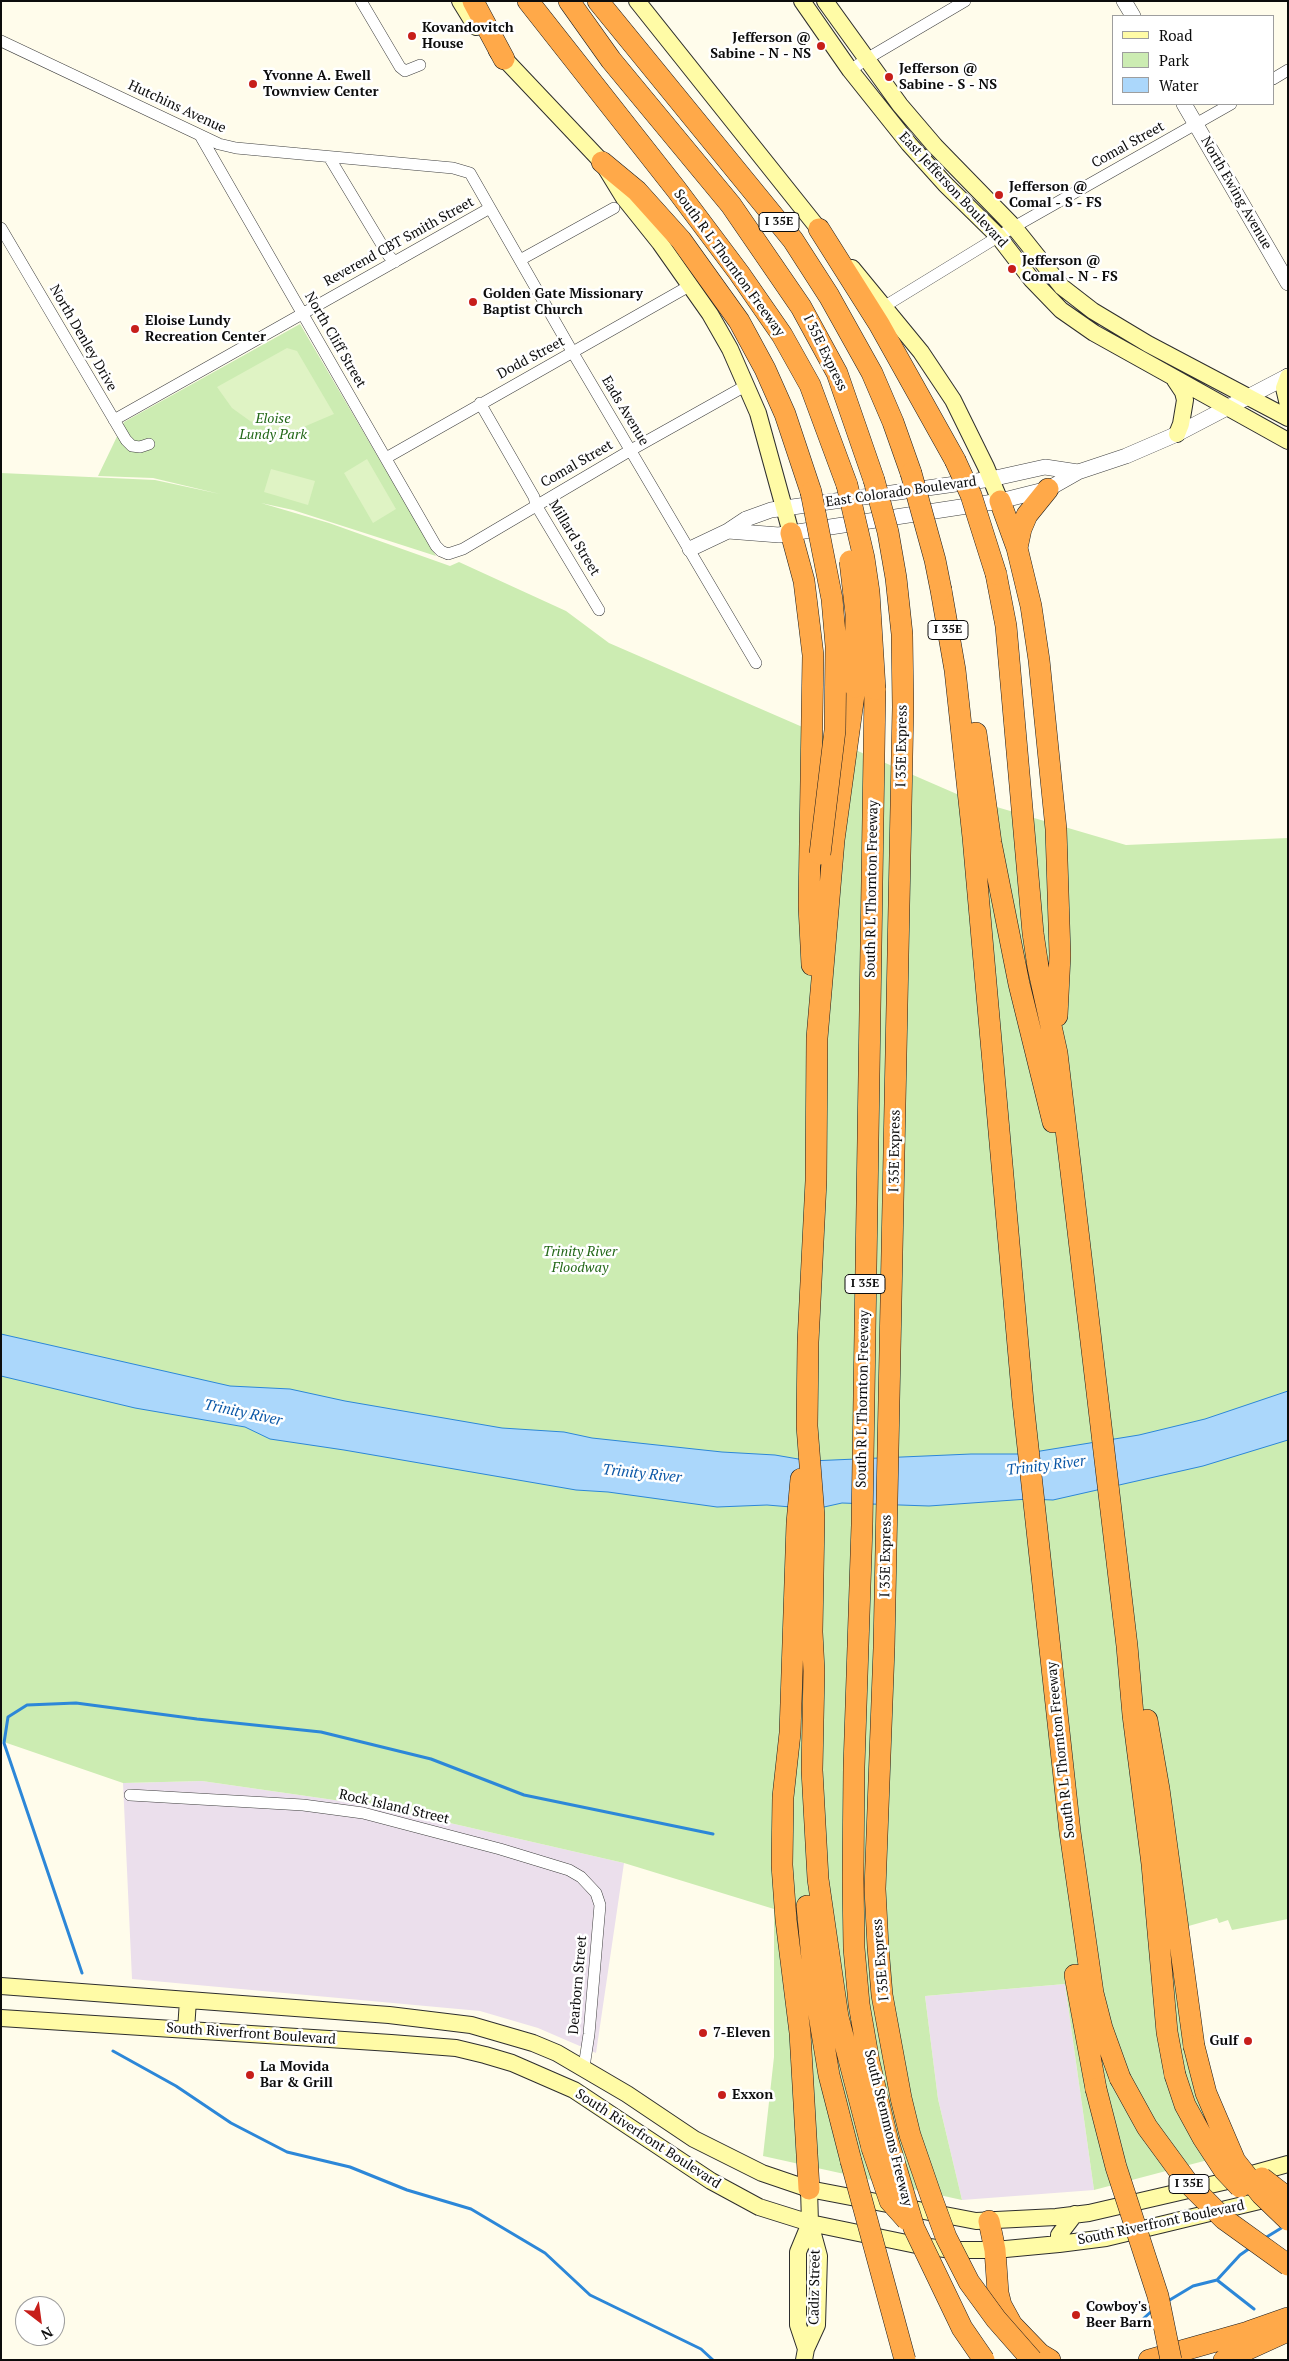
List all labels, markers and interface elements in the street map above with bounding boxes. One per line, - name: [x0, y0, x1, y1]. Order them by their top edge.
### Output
- legend: [1112, 15, 1274, 105]
- place label: Kovandovitch House: [422, 20, 514, 52]
- text: Road: [1159, 25, 1192, 45]
- marker: Kovandovitch House: [406, 30, 418, 42]
- place label: Jefferson @ Sabine - N - NS: [710, 30, 811, 62]
- marker: Jefferson @ Sabine - N - NS: [815, 40, 827, 52]
- text: Park: [1159, 50, 1189, 70]
- place label: Jefferson @ Sabine - S - NS: [899, 61, 997, 94]
- place label: Yvonne A. Ewell Townview Center: [263, 68, 379, 100]
- marker: Jefferson @ Sabine - S - NS: [883, 71, 895, 83]
- text: Water: [1159, 75, 1198, 95]
- street label: Hutchins Avenue: [125, 77, 229, 137]
- marker: Yvonne A. Ewell Townview Center: [247, 78, 259, 90]
- street label: Comal Street: [1089, 118, 1167, 172]
- street label: East Jefferson Boulevard: [895, 129, 1011, 251]
- street label: North Ewing Avenue: [1197, 134, 1275, 252]
- place label: Jefferson @ Comal - S - FS: [1009, 179, 1102, 212]
- street label: South R L Thornton Freeway: [670, 186, 788, 340]
- marker: Jefferson @ Comal - S - FS: [993, 189, 1005, 201]
- street label: Reverend CBT Smith Street: [321, 194, 477, 290]
- road number: I 35E: [759, 212, 799, 232]
- place label: Jefferson @ Comal - N - FS: [1022, 253, 1118, 286]
- marker: Jefferson @ Comal - N - FS: [1006, 263, 1018, 275]
- street label: North Denley Drive: [46, 282, 120, 394]
- place label: Golden Gate Missionary Baptist Church: [483, 286, 643, 318]
- street label: North Cliff Street: [301, 289, 369, 391]
- marker: Golden Gate Missionary Baptist Church: [467, 296, 479, 308]
- street label: I 35E Express: [799, 312, 851, 394]
- place label: Eloise Lundy Recreation Center: [145, 313, 266, 346]
- marker: Eloise Lundy Recreation Center: [129, 323, 141, 335]
- street label: Dodd Street: [494, 333, 568, 383]
- street label: Eads Avenue: [598, 373, 652, 449]
- park label: Eloise Lundy Park: [239, 411, 307, 444]
- street label: Comal Street: [538, 437, 616, 491]
- street label: East Colorado Boulevard: [824, 473, 978, 511]
- street label: Millard Street: [545, 497, 603, 579]
- road number: I 35E: [928, 620, 968, 640]
- street label: I 35E Express: [893, 705, 911, 787]
- street label: South R L Thornton Freeway: [862, 800, 882, 978]
- street label: I 35E Express: [886, 1110, 904, 1192]
- park label: Trinity River Floodway: [543, 1244, 617, 1276]
- road number: I 35E: [845, 1274, 885, 1294]
- street label: South R L Thornton Freeway: [853, 1310, 873, 1488]
- water label: Trinity River: [202, 1396, 284, 1430]
- water label: Trinity River: [1005, 1452, 1087, 1480]
- water label: Trinity River: [602, 1461, 682, 1487]
- street label: I 35E Express: [877, 1515, 895, 1597]
- street label: South R L Thornton Freeway: [1043, 1661, 1079, 1839]
- street label: Rock Island Street: [337, 1786, 451, 1828]
- street label: I 35E Express: [869, 1918, 893, 2002]
- street label: Dearborn Street: [565, 1935, 591, 2035]
- street label: South Riverfront Boulevard: [166, 2020, 336, 2048]
- place label: 7-Eleven: [713, 2025, 771, 2041]
- marker: 7-Eleven: [697, 2027, 709, 2039]
- place label: Gulf: [1210, 2033, 1238, 2049]
- marker: Gulf: [1242, 2035, 1254, 2047]
- street label: South Stemmons Freeway: [860, 2048, 916, 2208]
- place label: La Movida Bar & Grill: [260, 2059, 333, 2092]
- marker: La Movida Bar & Grill: [244, 2069, 256, 2081]
- street label: South Riverfront Boulevard: [572, 2086, 724, 2192]
- place label: Exxon: [732, 2087, 773, 2103]
- marker: Exxon: [716, 2089, 728, 2101]
- road number: I 35E: [1169, 2174, 1209, 2194]
- street label: South Riverfront Boulevard: [1076, 2197, 1246, 2249]
- street label: Cadiz Street: [806, 2249, 824, 2325]
- north arrow: [15, 2296, 65, 2346]
- place label: Cowboy's Beer Barn: [1086, 2299, 1152, 2332]
- marker: Cowboy's Beer Barn: [1070, 2309, 1082, 2321]
- text: N: [38, 2323, 57, 2344]

